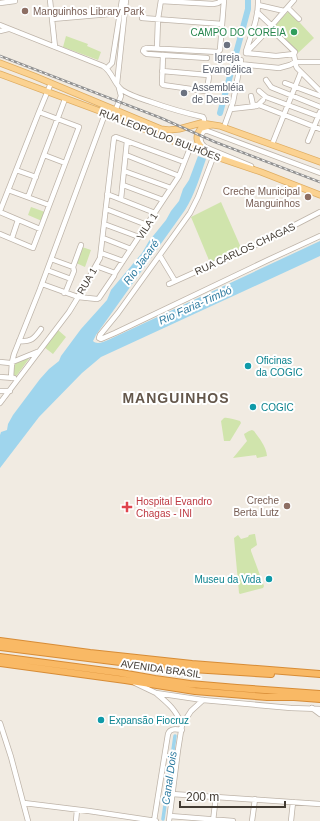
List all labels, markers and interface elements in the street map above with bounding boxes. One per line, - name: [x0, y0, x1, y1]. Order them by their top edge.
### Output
- marker: Manguinhos Library Park: [20, 6, 30, 16]
- place label: Manguinhos Library Park: [33, 6, 145, 17]
- place label: CAMPO DO CORÉIA: [190, 26, 286, 38]
- marker: CAMPO DO CORÉIA: [289, 27, 299, 37]
- marker: Igreja Evangélica: [222, 40, 232, 50]
- place label: Igreja Evangélica: [203, 52, 252, 75]
- place label: Assembléia de Deus: [192, 82, 244, 105]
- marker: Assembléia de Deus: [179, 88, 189, 98]
- street label: RUA LEOPOLDO BULHÕES: [98, 106, 223, 163]
- place label: Creche Municipal Manguinhos: [223, 186, 300, 209]
- marker: Creche Municipal Manguinhos: [303, 192, 313, 202]
- street label: VILA 1: [134, 210, 160, 241]
- street label: RUA CARLOS CHAGAS: [193, 221, 297, 277]
- water label: Rio Jacaré: [121, 237, 161, 287]
- street label: RUA 1: [75, 265, 99, 296]
- water label: Rio Faria-Timbó: [157, 284, 233, 326]
- place label: Oficinas da COGIC: [256, 355, 303, 378]
- marker: Oficinas da COGIC: [243, 361, 253, 371]
- district label: MANGUINHOS: [122, 390, 230, 406]
- marker: COGIC: [248, 402, 258, 412]
- place label: COGIC: [261, 402, 294, 413]
- place label: Creche Berta Lutz: [233, 495, 279, 518]
- place label: Hospital Evandro Chagas - INI: [136, 496, 213, 519]
- marker: Hospital Evandro Chagas - INI: [121, 501, 133, 513]
- marker: Creche Berta Lutz: [282, 501, 292, 511]
- place label: Museu da Vida: [194, 574, 261, 585]
- marker: Museu da Vida: [264, 574, 274, 584]
- street label: AVENIDA BRASIL: [120, 658, 202, 680]
- marker: Expansão Fiocruz: [96, 715, 106, 725]
- place label: Expansão Fiocruz: [109, 715, 189, 726]
- water label: Canal Dois: [159, 750, 179, 805]
- scale bar: [180, 783, 285, 809]
- text: 200 m: [186, 790, 219, 804]

